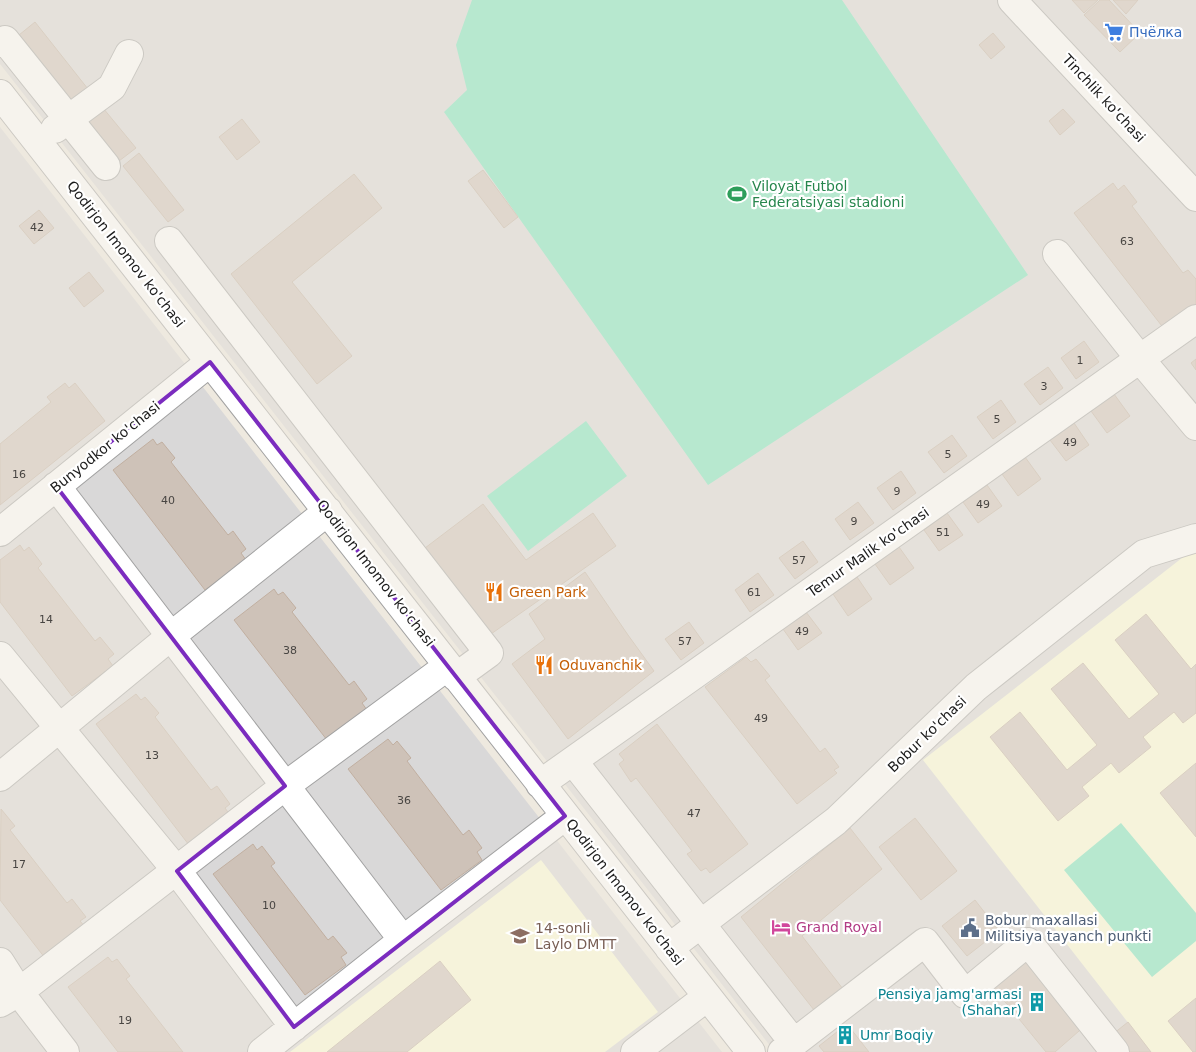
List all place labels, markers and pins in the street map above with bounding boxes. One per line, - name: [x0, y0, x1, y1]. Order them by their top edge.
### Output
- supermarket icon: Пчёлка: [1103, 21, 1125, 43]
- place label: Пчёлка: [1129, 24, 1182, 40]
- place label: Viloyat Futbol Federatsiyasi stadioni: [752, 178, 904, 210]
- sports icon: Viloyat Futbol Federatsiyasi stadioni: [726, 183, 748, 205]
- restaurant icon: Green Park: [483, 581, 505, 603]
- place label: Green Park: [509, 584, 587, 600]
- restaurant icon: Oduvanchik: [533, 654, 555, 676]
- place label: Oduvanchik: [559, 657, 643, 673]
- place label: Bobur maxallasi Militsiya tayanch punkti: [985, 912, 1152, 944]
- hotel icon: Grand Royal: [770, 916, 792, 938]
- public building icon: Bobur maxallasi Militsiya tayanch punkti: [959, 917, 981, 939]
- place label: Grand Royal: [796, 919, 882, 935]
- place label: 14-sonli Laylo DMTT: [535, 920, 617, 952]
- school or university icon: 14-sonli Laylo DMTT: [509, 925, 531, 947]
- place label: Pensiya jamg'armasi (Shahar): [878, 986, 1022, 1018]
- building icon: Pensiya jamg'armasi (Shahar): [1026, 991, 1048, 1013]
- building icon: Umr Boqiy: [834, 1024, 856, 1046]
- place label: Umr Boqiy: [860, 1027, 933, 1043]

